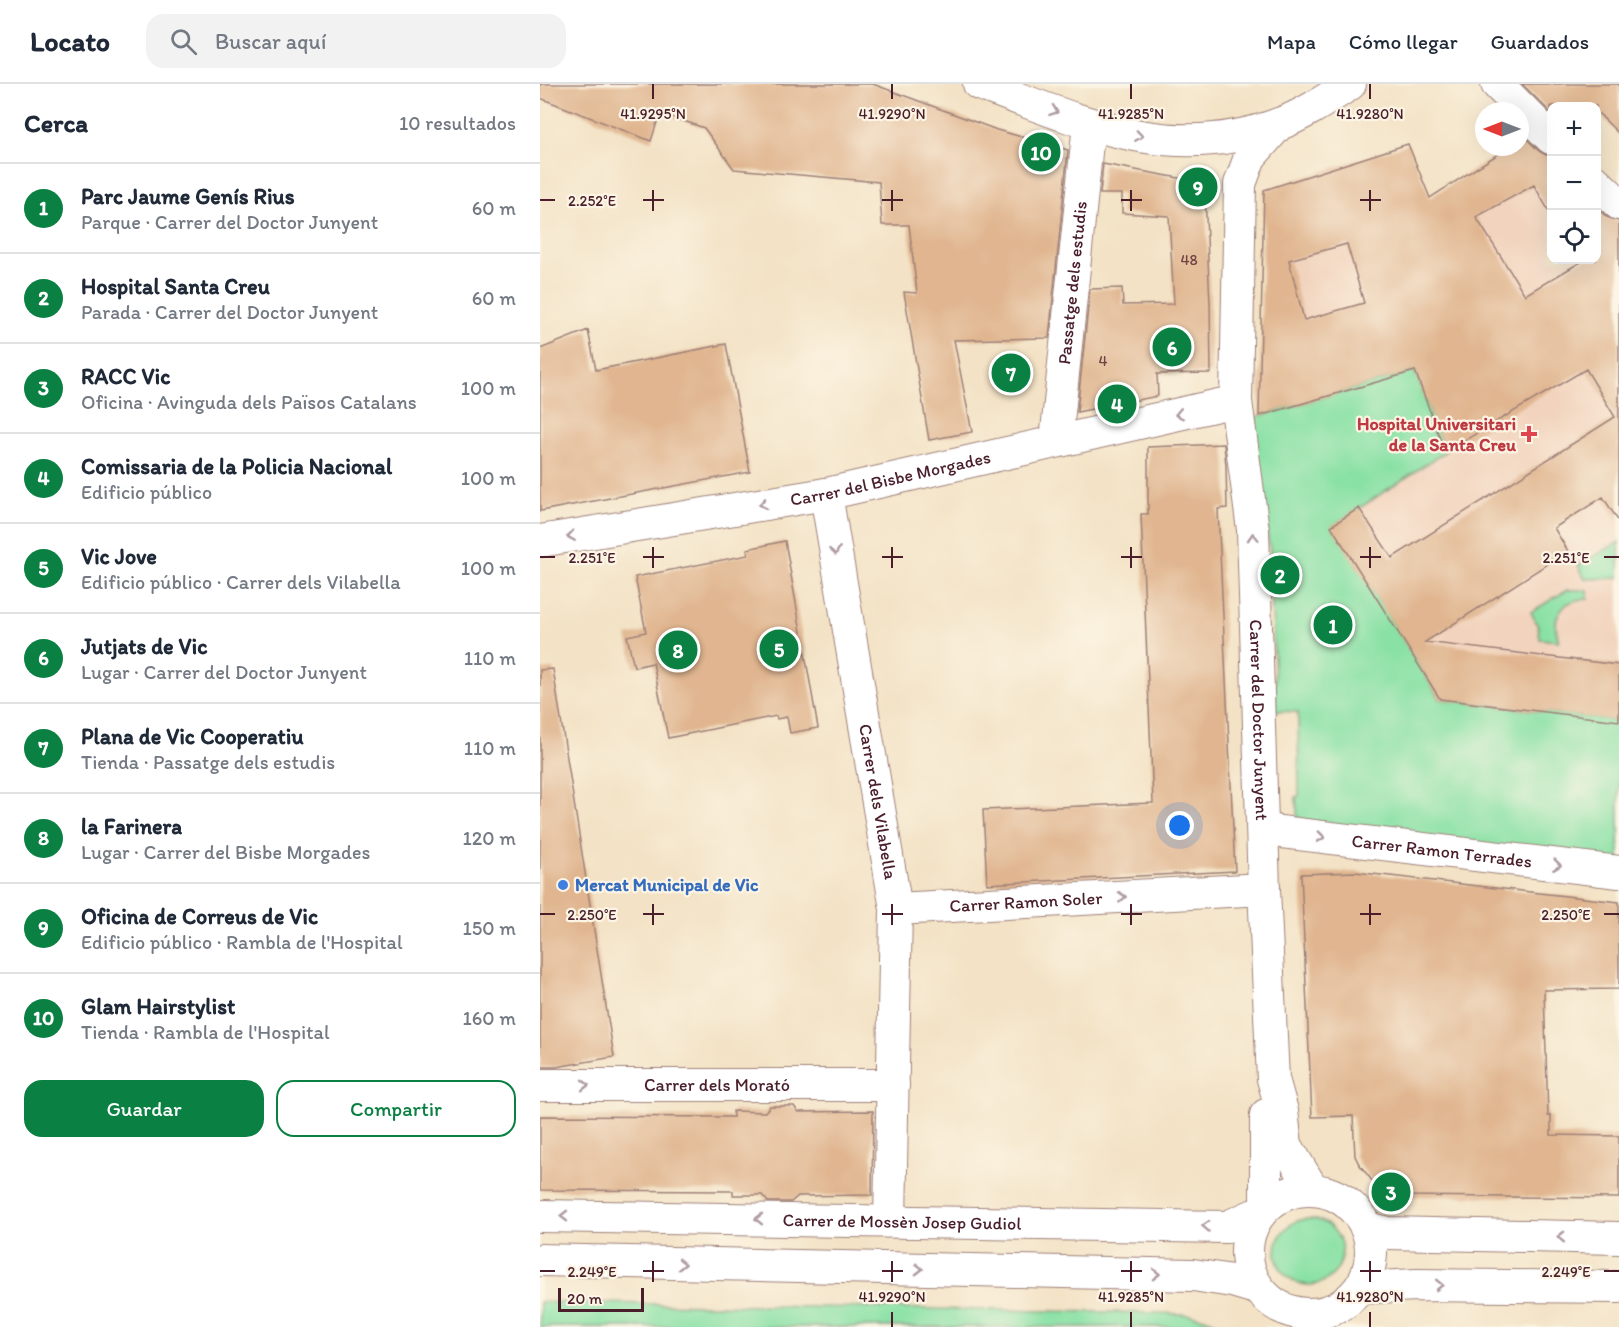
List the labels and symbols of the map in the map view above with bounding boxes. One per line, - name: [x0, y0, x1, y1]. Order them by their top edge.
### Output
- north arrow: [1475, 102, 1529, 156]
- one-way arrow: [1048, 104, 1059, 117]
- text: 41.9295°N: [620, 105, 686, 123]
- text: 41.9290°N: [858, 105, 926, 123]
- text: 41.9285°N: [1098, 105, 1164, 123]
- text: 41.9280°N: [1336, 105, 1404, 123]
- pin: 10: [1022, 130, 1060, 174]
- one-way arrow: [1134, 130, 1143, 142]
- pin: 9: [1178, 164, 1218, 210]
- text: 2.252°E: [568, 192, 616, 210]
- street label: Passatge dels estudis: [1053, 200, 1092, 366]
- house number: 48: [1180, 251, 1198, 269]
- pin: 6: [1152, 324, 1192, 370]
- pin: 7: [992, 350, 1030, 396]
- house number: 4: [1098, 352, 1108, 370]
- pin: 4: [1098, 382, 1136, 426]
- one-way arrow: [1175, 407, 1185, 420]
- place label: Hospital Universitari de la Santa Creu: [1357, 413, 1517, 456]
- marker: Hospital Universitari de la Santa Creu: [1520, 425, 1538, 443]
- street label: Carrer del Bisbe Morgades: [789, 446, 993, 511]
- one-way arrow: [758, 497, 768, 510]
- one-way arrow: [566, 529, 576, 542]
- one-way arrow: [1246, 533, 1259, 542]
- one-way arrow: [829, 547, 841, 556]
- text: 2.251°E: [568, 549, 616, 567]
- text: 2.251°E: [1542, 549, 1590, 567]
- pin: 2: [1260, 552, 1300, 598]
- pin: 1: [1314, 602, 1352, 648]
- street label: Carrer del Doctor Junyent: [1245, 619, 1273, 821]
- pin: 5: [760, 626, 798, 672]
- pin: 8: [658, 628, 698, 672]
- street label: Carrer dels Vilabella: [854, 722, 902, 882]
- your location: [1165, 811, 1194, 840]
- one-way arrow: [1317, 830, 1326, 843]
- street label: Carrer Ramon Terrades: [1350, 830, 1533, 873]
- one-way arrow: [1552, 858, 1561, 870]
- place label: Mercat Municipal de Vic: [575, 874, 759, 896]
- marker: Mercat Municipal de Vic: [556, 878, 570, 892]
- street label: Carrer Ramon Soler: [949, 887, 1104, 917]
- one-way arrow: [1117, 891, 1126, 904]
- text: 2.250°E: [567, 906, 617, 924]
- text: 2.250°E: [1541, 906, 1591, 924]
- street label: Carrer dels Morató: [644, 1074, 790, 1096]
- one-way arrow: [580, 1079, 589, 1091]
- pin: 3: [1372, 1170, 1410, 1214]
- street label: Carrer de Mossèn Josep Gudiol: [782, 1209, 1022, 1235]
- one-way arrow: [559, 1210, 568, 1222]
- one-way arrow: [754, 1213, 763, 1225]
- one-way arrow: [1201, 1220, 1210, 1233]
- one-way arrow: [1556, 1231, 1565, 1243]
- one-way arrow: [678, 1257, 687, 1270]
- text: 2.249°E: [567, 1263, 617, 1281]
- one-way arrow: [915, 1263, 924, 1275]
- text: 2.249°E: [1541, 1263, 1591, 1281]
- one-way arrow: [1152, 1268, 1161, 1281]
- one-way arrow: [1435, 1279, 1444, 1291]
- scale bar: [558, 1285, 644, 1312]
- text: 41.9290°N: [858, 1288, 926, 1306]
- text: 41.9285°N: [1098, 1288, 1164, 1306]
- text: 41.9280°N: [1336, 1288, 1404, 1306]

